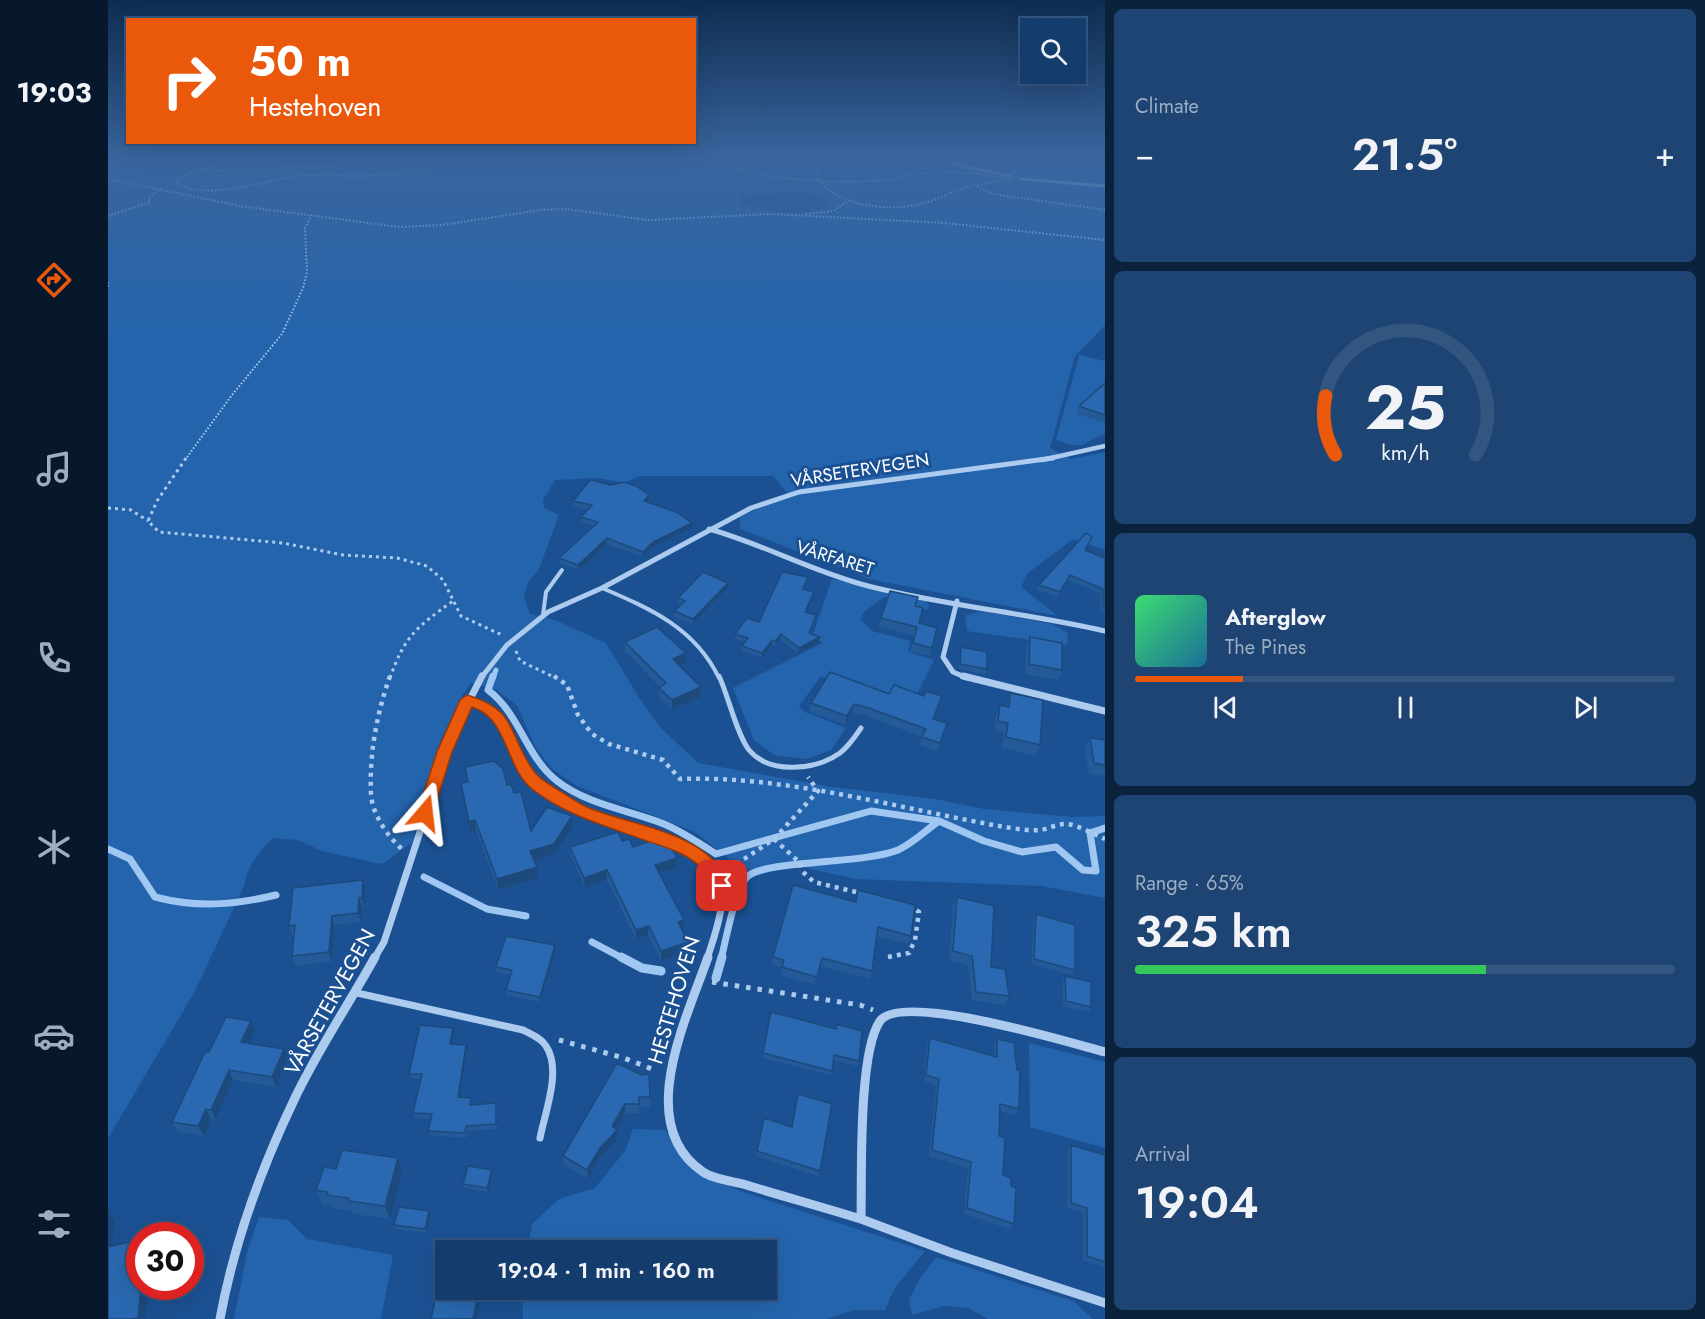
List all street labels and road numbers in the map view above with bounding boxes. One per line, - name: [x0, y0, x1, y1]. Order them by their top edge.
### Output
- street label: VÅRSETERVEGEN: [789, 446, 931, 494]
- street label: VÅRFARET: [793, 534, 878, 582]
- street label: VÅRSETERVEGEN: [277, 923, 383, 1081]
- street label: HESTEHOVEN: [640, 932, 708, 1068]

